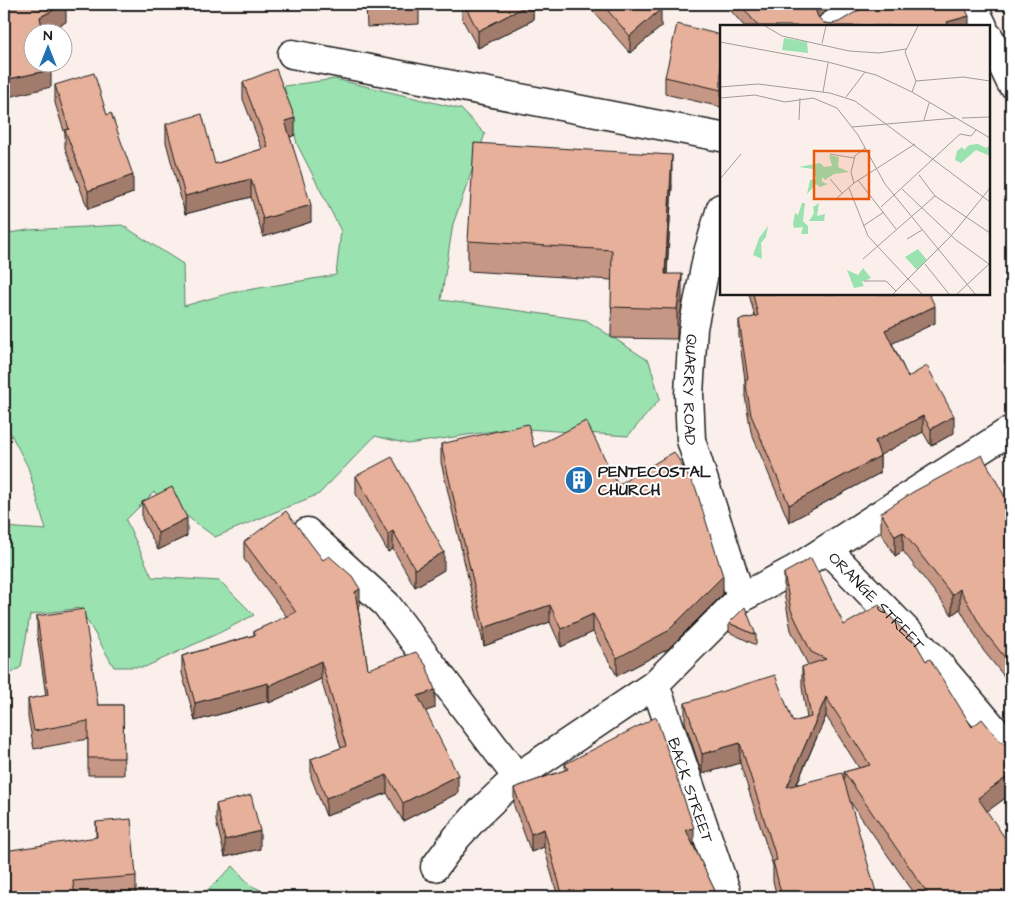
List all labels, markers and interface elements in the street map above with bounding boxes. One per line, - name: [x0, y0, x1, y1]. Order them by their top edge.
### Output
- north arrow: [22, 22, 72, 72]
- inset map: [720, 25, 990, 295]
- text: N: [44, 26, 53, 46]
- street label: QUARRY ROAD: [677, 333, 703, 446]
- place label: PENTECOSTAL CHURCH: [598, 461, 712, 501]
- building icon: PENTECOSTAL CHURCH: [564, 465, 594, 495]
- street label: ORANGE STREET: [823, 547, 930, 656]
- street label: BACK STREET: [662, 735, 719, 846]

